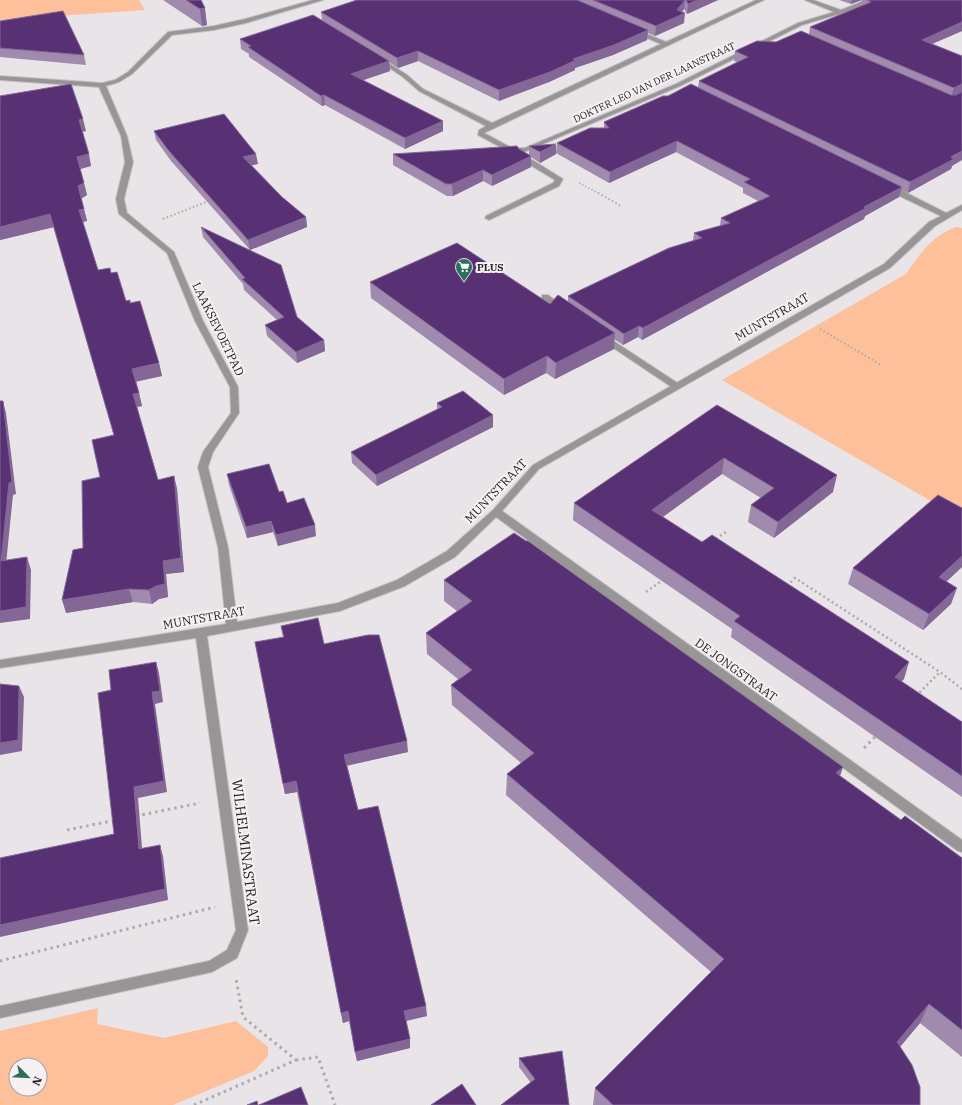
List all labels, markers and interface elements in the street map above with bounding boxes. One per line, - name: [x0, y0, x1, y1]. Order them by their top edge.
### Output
- street label: DOKTER LEO VAN DER LAANSTRAAT: [571, 39, 738, 126]
- supermarket icon: PLUS: [454, 257, 474, 282]
- place label: PLUS: [477, 261, 504, 274]
- street label: LAAKSEVOETPAD: [189, 279, 248, 378]
- street label: MUNTSTRAAT: [732, 289, 812, 344]
- street label: MUNTSTRAAT: [461, 455, 530, 526]
- street label: MUNTSTRAAT: [162, 603, 246, 632]
- street label: DE JONGSTRAAT: [692, 635, 780, 704]
- street label: WILHELMINASTRAAT: [228, 778, 264, 926]
- north arrow: [8, 1057, 48, 1097]
- text: N: [29, 1074, 45, 1088]

